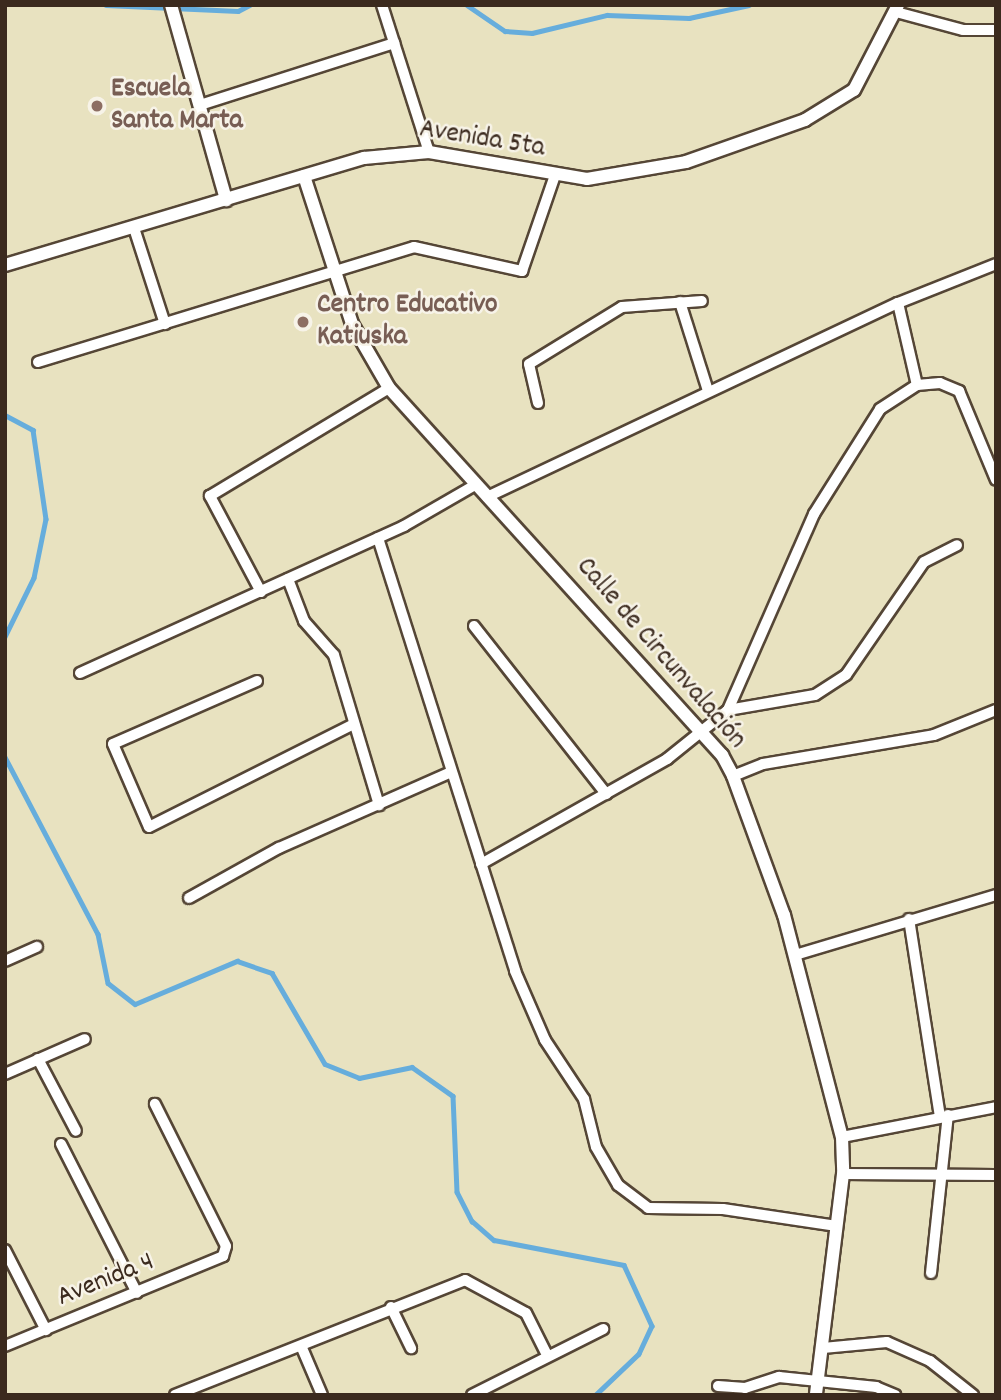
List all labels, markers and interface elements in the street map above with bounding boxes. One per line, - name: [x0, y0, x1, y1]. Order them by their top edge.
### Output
- place label: Escuela Santa Marta: [111, 73, 243, 139]
- marker: Escuela Santa Marta: [89, 98, 105, 114]
- street label: Avenida 5ta: [417, 114, 547, 166]
- place label: Centro Educativo Katiuska: [317, 289, 498, 355]
- marker: Centro Educativo Katiuska: [295, 314, 311, 330]
- street label: Calle de Circunvalación: [568, 551, 752, 757]
- street label: Avenida 4: [53, 1246, 159, 1316]

